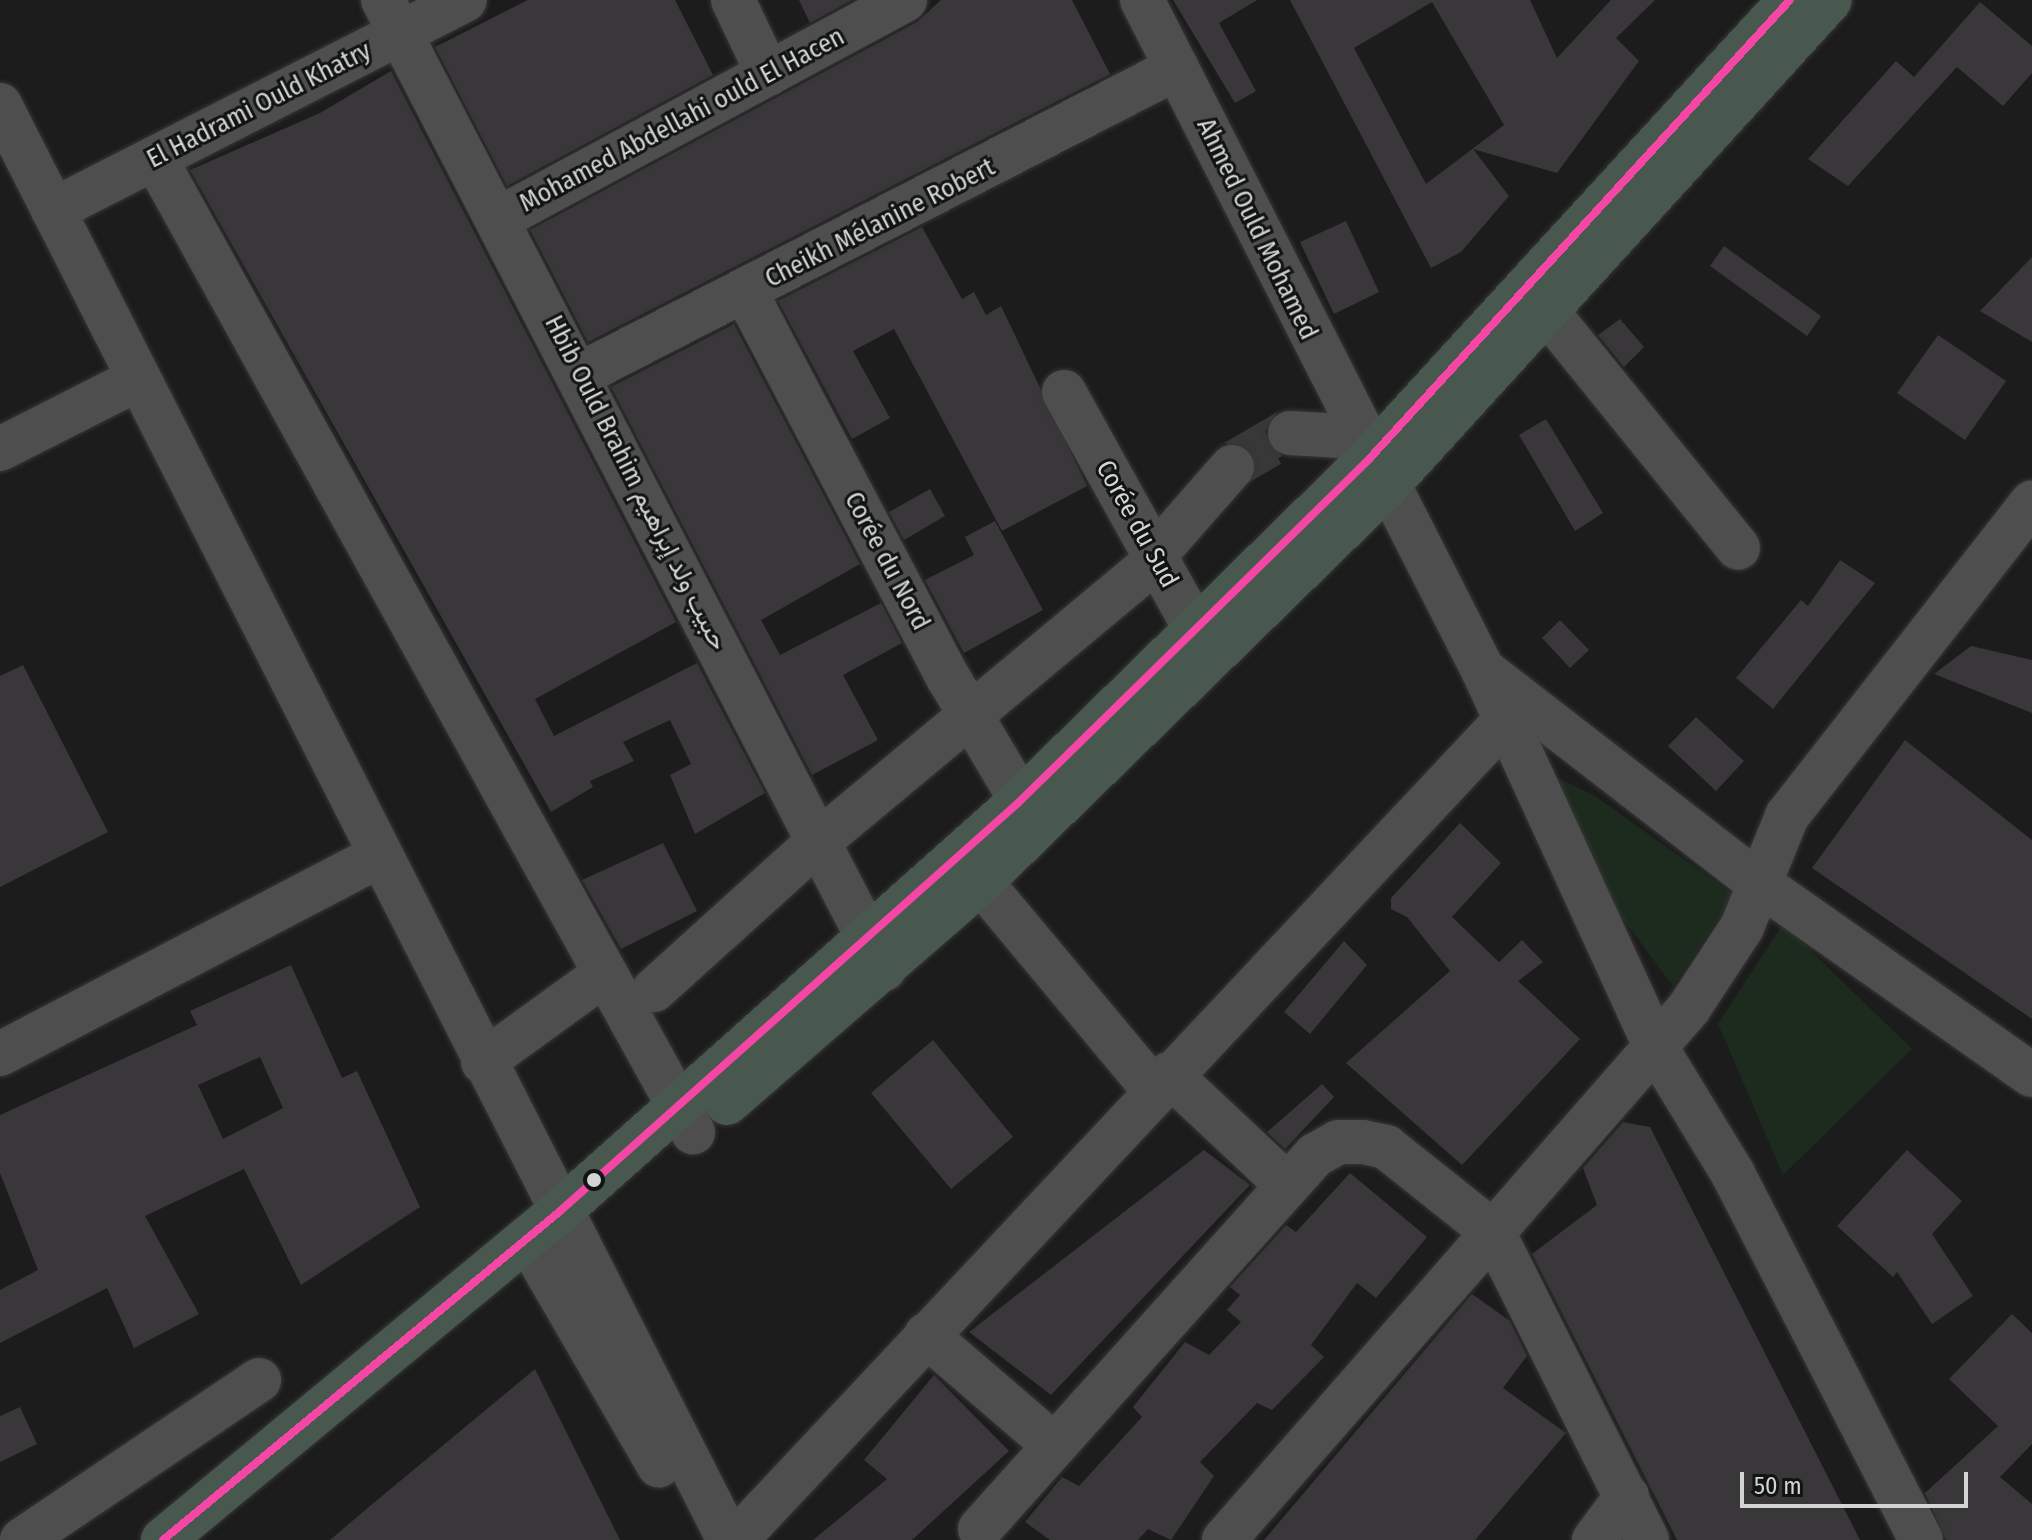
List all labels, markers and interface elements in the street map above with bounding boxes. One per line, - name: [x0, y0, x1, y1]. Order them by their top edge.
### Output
- street label: Mohamed Abdellahi ould El Hacen: [514, 21, 850, 219]
- street label: El Hadrami Ould Khatry: [142, 35, 376, 175]
- street label: Ahmed Ould Mohamed: [1190, 113, 1324, 345]
- street label: Cheikh Mélanine Robert: [760, 152, 1000, 294]
- street label: Hbib Ould Brahim حبيب ولد إبراهيم: [538, 310, 734, 656]
- street label: Corée du Sud: [1089, 455, 1185, 593]
- street label: Corée du Nord: [838, 487, 936, 635]
- unlabelled marker: [586, 1172, 602, 1188]
- scale bar: [1744, 1456, 1972, 1506]
- text: 50 m: [1754, 1472, 1802, 1500]

